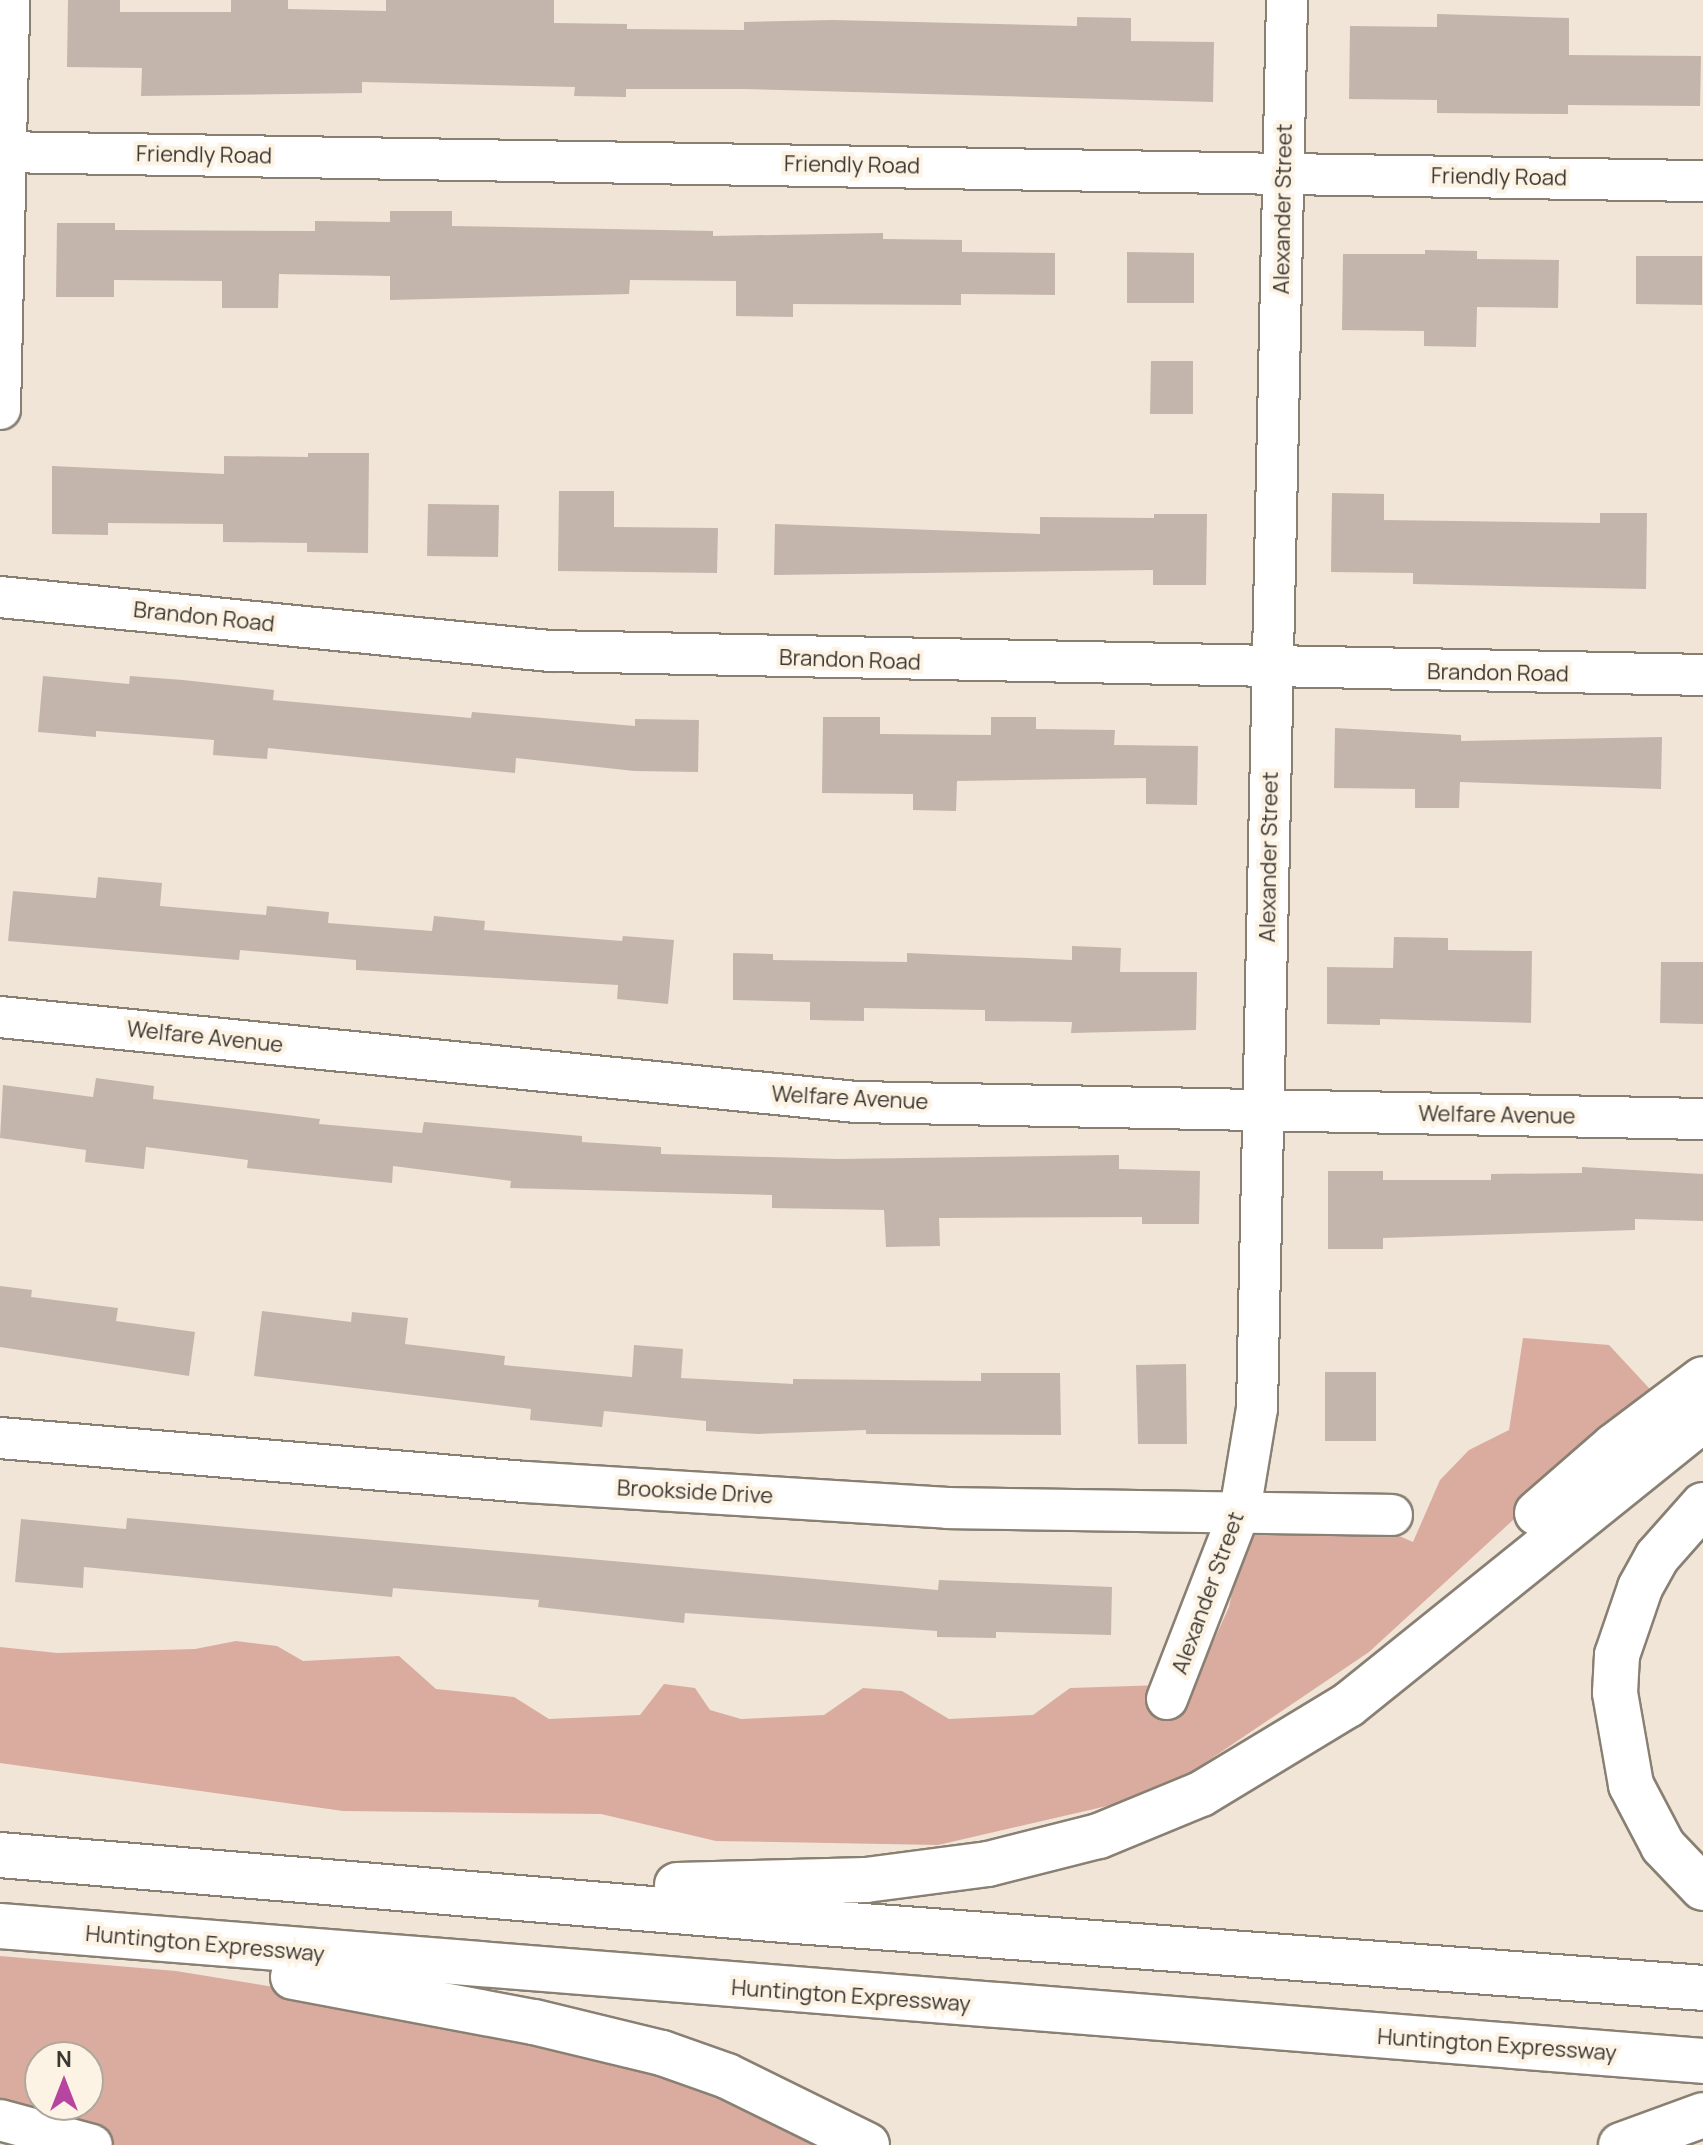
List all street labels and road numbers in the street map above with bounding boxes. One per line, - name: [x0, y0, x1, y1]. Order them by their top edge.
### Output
- street label: Alexander Street: [1268, 123, 1298, 295]
- street label: Friendly Road: [136, 141, 272, 169]
- street label: Friendly Road: [784, 151, 920, 179]
- street label: Friendly Road: [1431, 163, 1567, 191]
- street label: Brandon Road: [132, 596, 276, 638]
- street label: Brandon Road: [779, 644, 921, 676]
- street label: Brandon Road: [1427, 659, 1569, 687]
- street label: Alexander Street: [1254, 771, 1284, 943]
- street label: Welfare Avenue: [125, 1016, 285, 1058]
- street label: Welfare Avenue: [771, 1081, 929, 1115]
- street label: Welfare Avenue: [1418, 1100, 1576, 1130]
- street label: Brookside Drive: [616, 1475, 774, 1509]
- street label: Alexander Street: [1166, 1508, 1250, 1678]
- street label: Huntington Expressway: [84, 1920, 326, 1968]
- street label: Huntington Expressway: [730, 1974, 972, 2018]
- street label: Huntington Expressway: [1376, 2023, 1618, 2067]

